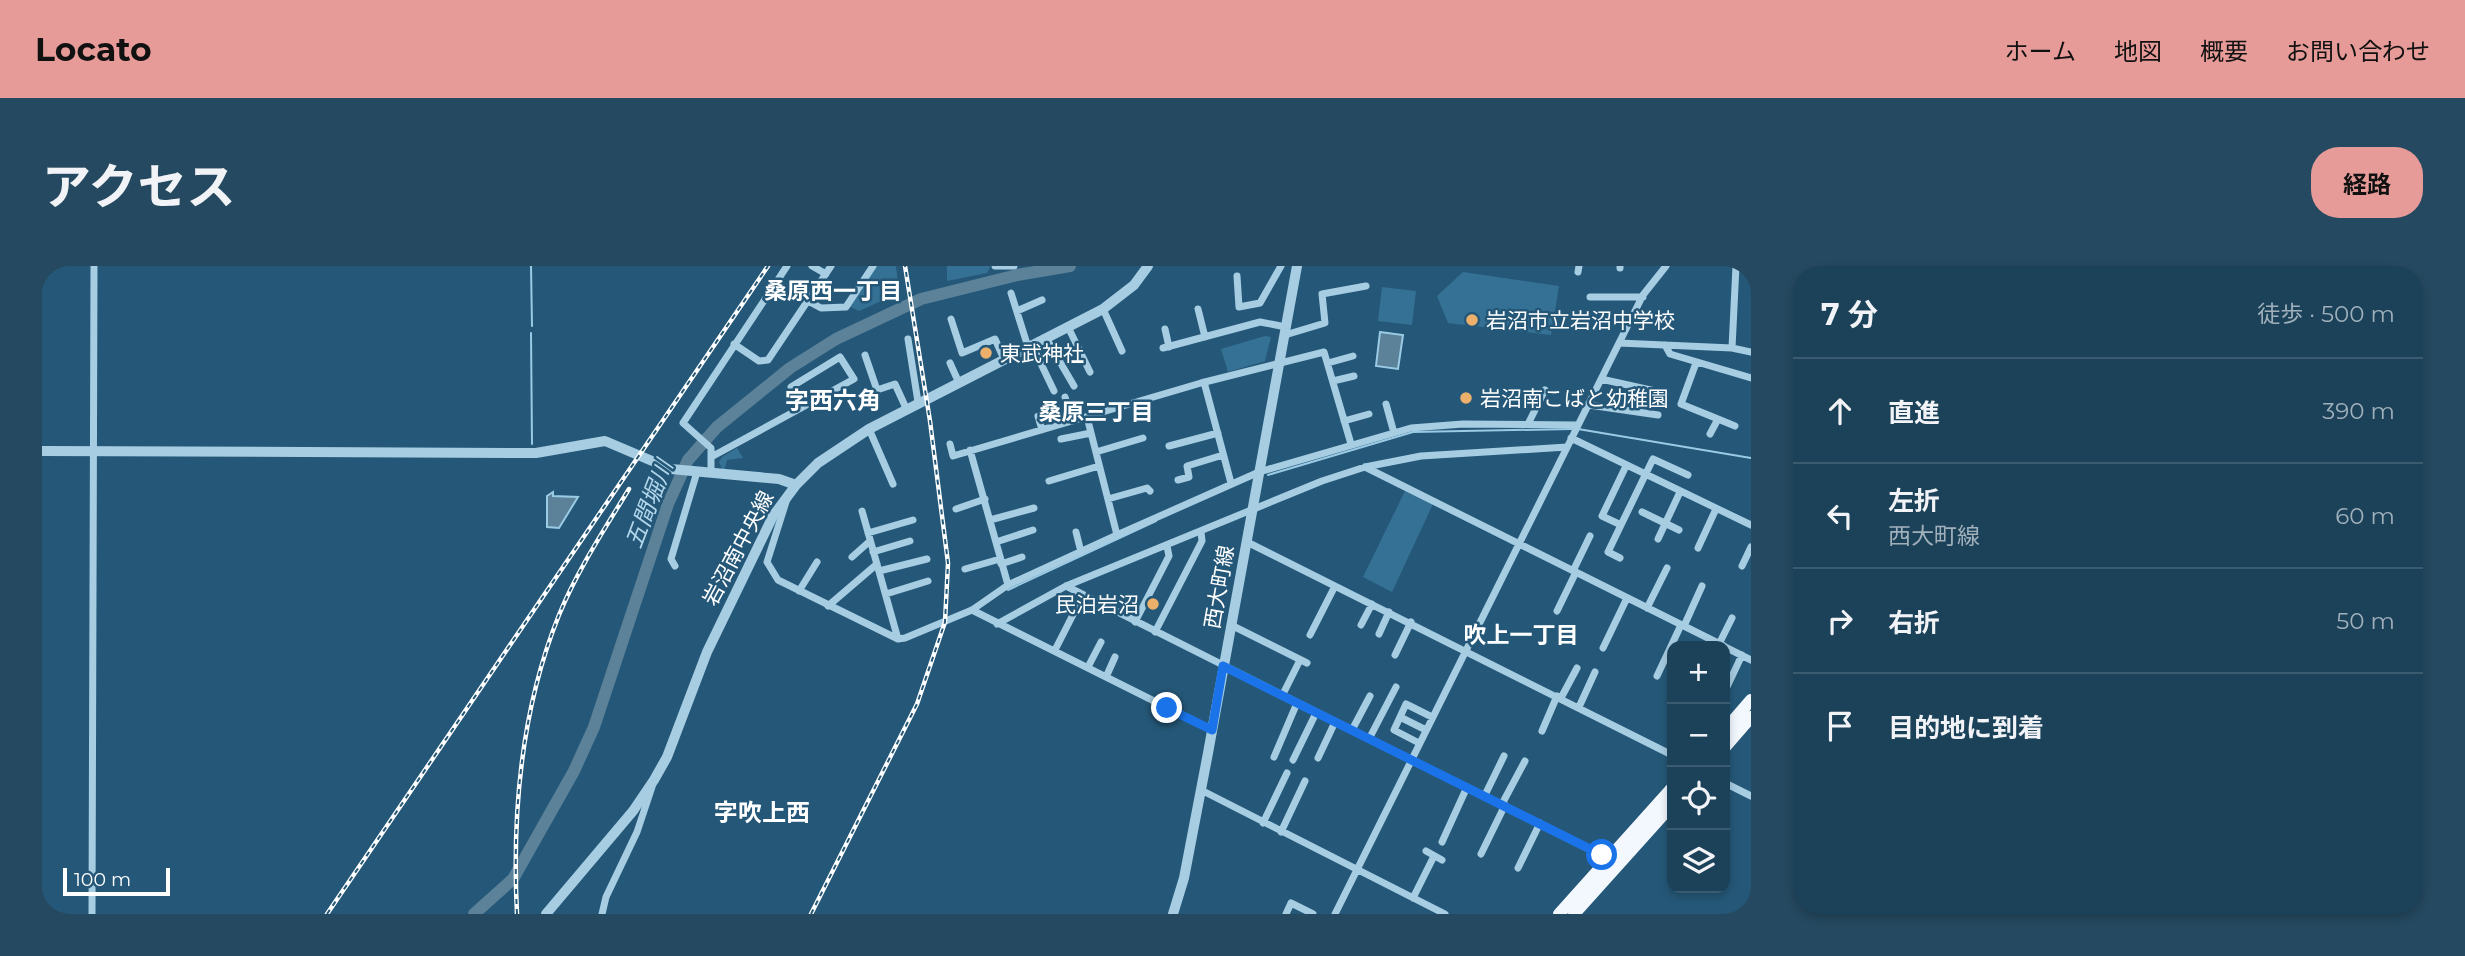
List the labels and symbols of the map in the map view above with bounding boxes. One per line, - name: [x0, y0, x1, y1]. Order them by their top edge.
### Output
- district label: 桑原西一丁目: [764, 277, 902, 305]
- place label: 岩沼市立岩沼中学校: [1486, 308, 1675, 333]
- marker: 岩沼市立岩沼中学校: [1464, 312, 1480, 328]
- place label: 東武神社: [1000, 341, 1084, 366]
- marker: 東武神社: [978, 345, 994, 361]
- district label: 字西六角: [785, 386, 881, 415]
- place label: 岩沼南こばと幼稚園: [1480, 386, 1669, 411]
- marker: 岩沼南こばと幼稚園: [1458, 390, 1474, 406]
- district label: 桑原三丁目: [1039, 398, 1154, 426]
- water label: 五間堀川: [619, 453, 680, 552]
- street label: 岩沼南中央線: [697, 487, 779, 609]
- street label: 西大町線: [1199, 543, 1239, 631]
- place label: 民泊岩沼: [1055, 592, 1139, 617]
- marker: 民泊岩沼: [1145, 596, 1161, 612]
- district label: 吹上一丁目: [1464, 621, 1579, 649]
- route end: [1151, 692, 1182, 723]
- district label: 字吹上西: [714, 798, 810, 827]
- route start: [1586, 839, 1617, 870]
- scale bar: [63, 865, 170, 897]

